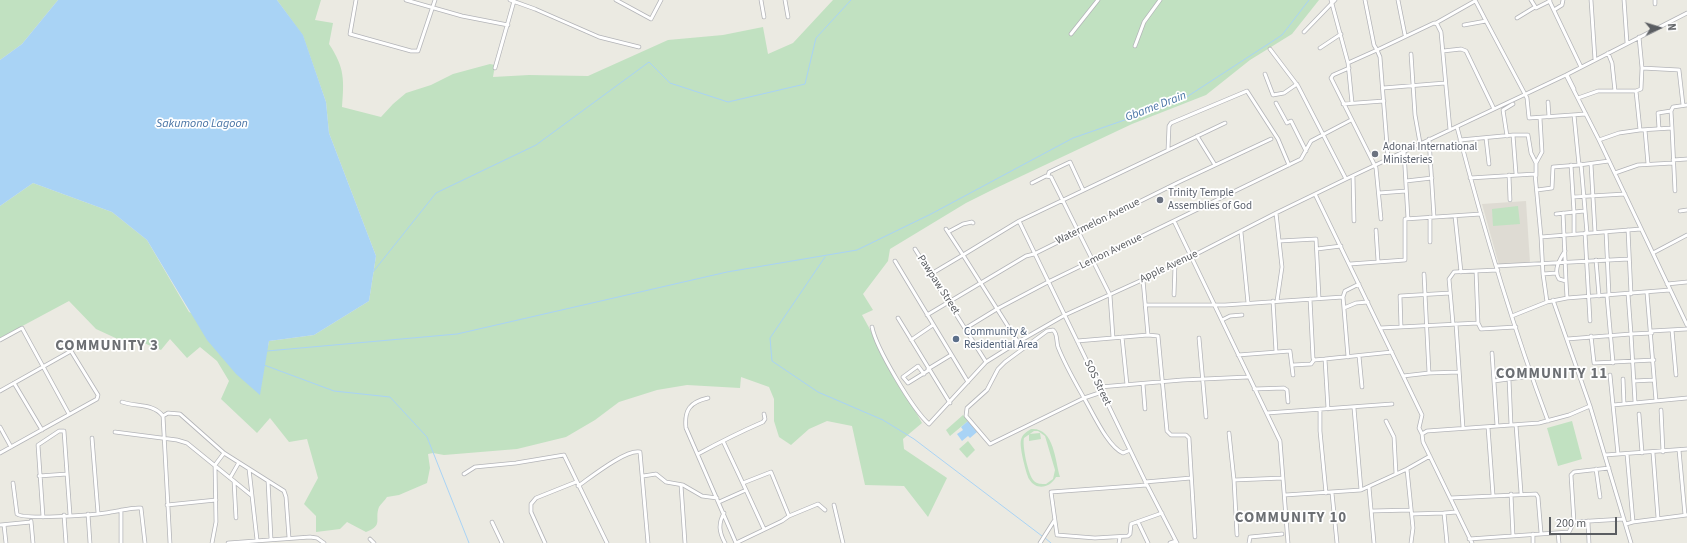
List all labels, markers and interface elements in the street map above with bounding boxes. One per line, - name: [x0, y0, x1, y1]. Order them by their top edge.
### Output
- north arrow: [1639, 8, 1679, 48]
- text: N: [1664, 23, 1679, 31]
- water label: Gbame Drain: [1123, 89, 1189, 125]
- water label: Sakumono Lagoon: [156, 117, 248, 131]
- place label: Adonai International Ministeries: [1383, 141, 1477, 167]
- marker: Adonai International Ministeries: [1370, 149, 1380, 159]
- place label: Trinity Temple Assemblies of God: [1168, 187, 1252, 213]
- marker: Trinity Temple Assemblies of God: [1155, 195, 1165, 205]
- street label: Watermelon Avenue: [1054, 196, 1142, 248]
- street label: Lemon Avenue: [1078, 231, 1144, 273]
- street label: Apple Avenue: [1138, 248, 1200, 286]
- street label: Pawpaw Street: [914, 253, 962, 317]
- place label: Community & Residential Area: [964, 326, 1038, 352]
- marker: Community & Residential Area: [951, 334, 961, 344]
- district label: COMMUNITY 3: [55, 338, 159, 356]
- street label: SOS Street: [1080, 358, 1114, 408]
- district label: COMMUNITY 11: [1496, 366, 1608, 384]
- scale bar: [1551, 509, 1619, 535]
- district label: COMMUNITY 10: [1235, 510, 1347, 528]
- text: 200 m: [1556, 515, 1586, 532]

